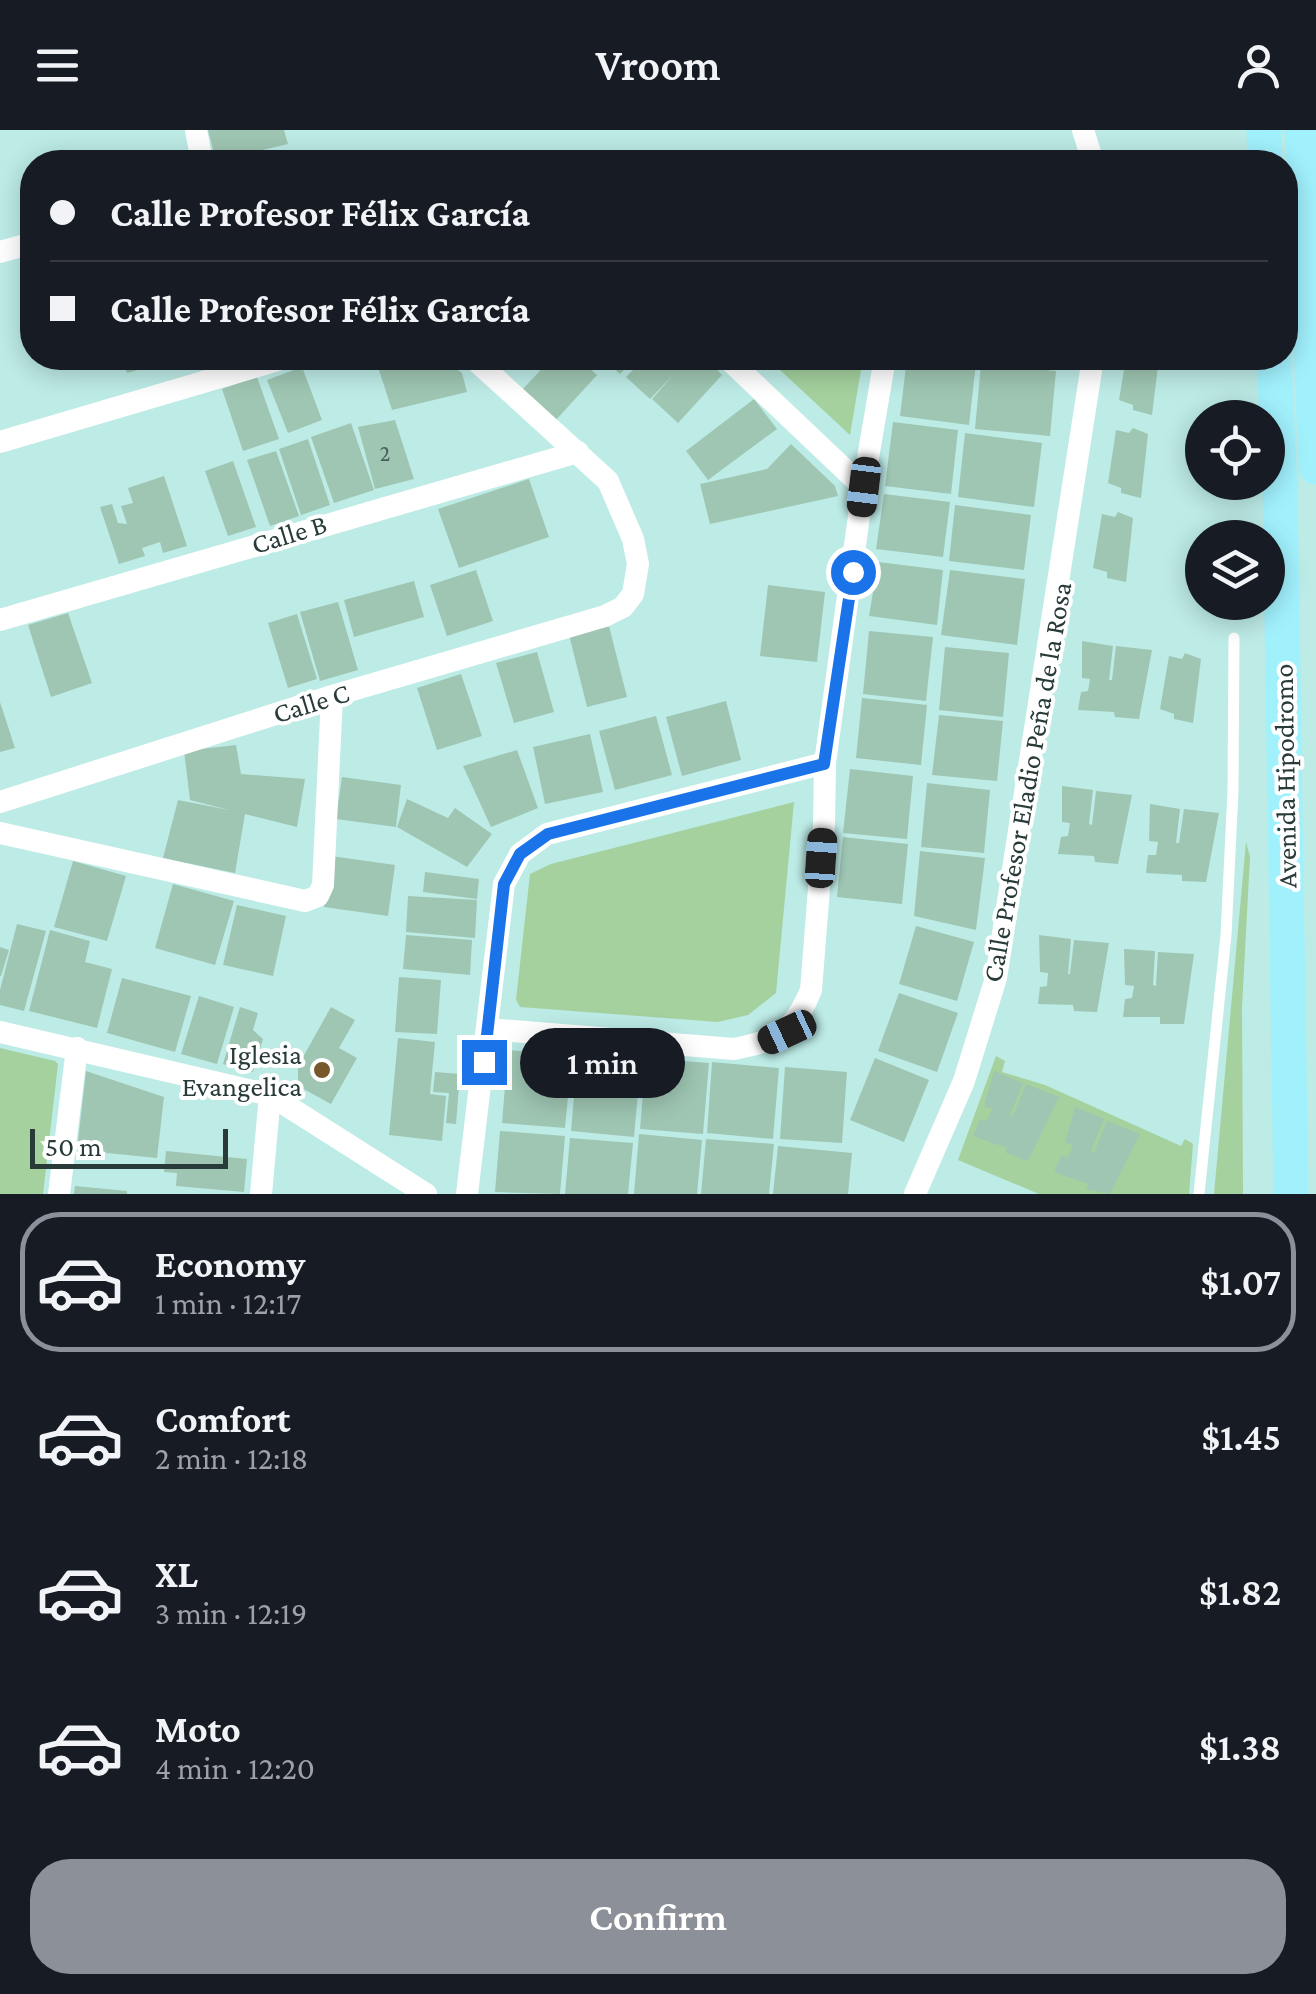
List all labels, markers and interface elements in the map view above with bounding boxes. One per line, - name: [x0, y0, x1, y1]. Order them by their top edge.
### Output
- icon: menu: [30, 38, 85, 93]
- icon: person: [1231, 38, 1286, 93]
- text: Vroom: [595, 40, 721, 90]
- text: Calle Profesor Félix García: [110, 192, 530, 234]
- text: Calle Profesor Félix García: [110, 288, 530, 330]
- map controls: [1185, 400, 1285, 620]
- button: locate: [1185, 400, 1285, 500]
- house number: 2: [380, 441, 390, 466]
- car: [845, 455, 883, 519]
- street label: Calle B: [248, 508, 330, 560]
- button: layers: [1185, 520, 1285, 620]
- route start: [831, 550, 876, 595]
- street label: Calle Profesor Eladio Peña de la Rosa: [976, 579, 1078, 985]
- street label: Avenida Hipodromo: [1268, 664, 1302, 888]
- street label: Calle C: [269, 677, 353, 729]
- car: [804, 827, 838, 889]
- car: [753, 1006, 821, 1058]
- callout: 1 min: [519, 1027, 684, 1097]
- place label: Iglesia Evangelica: [182, 1039, 302, 1102]
- route end: [462, 1040, 507, 1085]
- text: 1 min: [567, 1045, 638, 1081]
- marker: Iglesia Evangelica: [311, 1059, 333, 1081]
- scale bar: [30, 1124, 228, 1168]
- text: 50 m: [45, 1131, 102, 1162]
- icon: car: [35, 1237, 125, 1327]
- text: Economy: [155, 1243, 305, 1285]
- text: $1.07: [1200, 1261, 1281, 1303]
- text: 1 min · 12:17: [155, 1285, 301, 1321]
- icon: car: [35, 1392, 125, 1482]
- text: Comfort: [155, 1398, 291, 1440]
- text: $1.45: [1202, 1416, 1281, 1458]
- text: 2 min · 12:18: [155, 1440, 308, 1476]
- icon: car: [35, 1547, 125, 1637]
- text: XL: [155, 1553, 198, 1595]
- text: $1.82: [1199, 1571, 1281, 1613]
- text: 3 min · 12:19: [155, 1595, 307, 1631]
- icon: car: [35, 1702, 125, 1792]
- text: Moto: [155, 1708, 241, 1750]
- text: $1.38: [1199, 1726, 1281, 1768]
- text: 4 min · 12:20: [155, 1750, 315, 1786]
- button: Confirm: [30, 1859, 1286, 1974]

